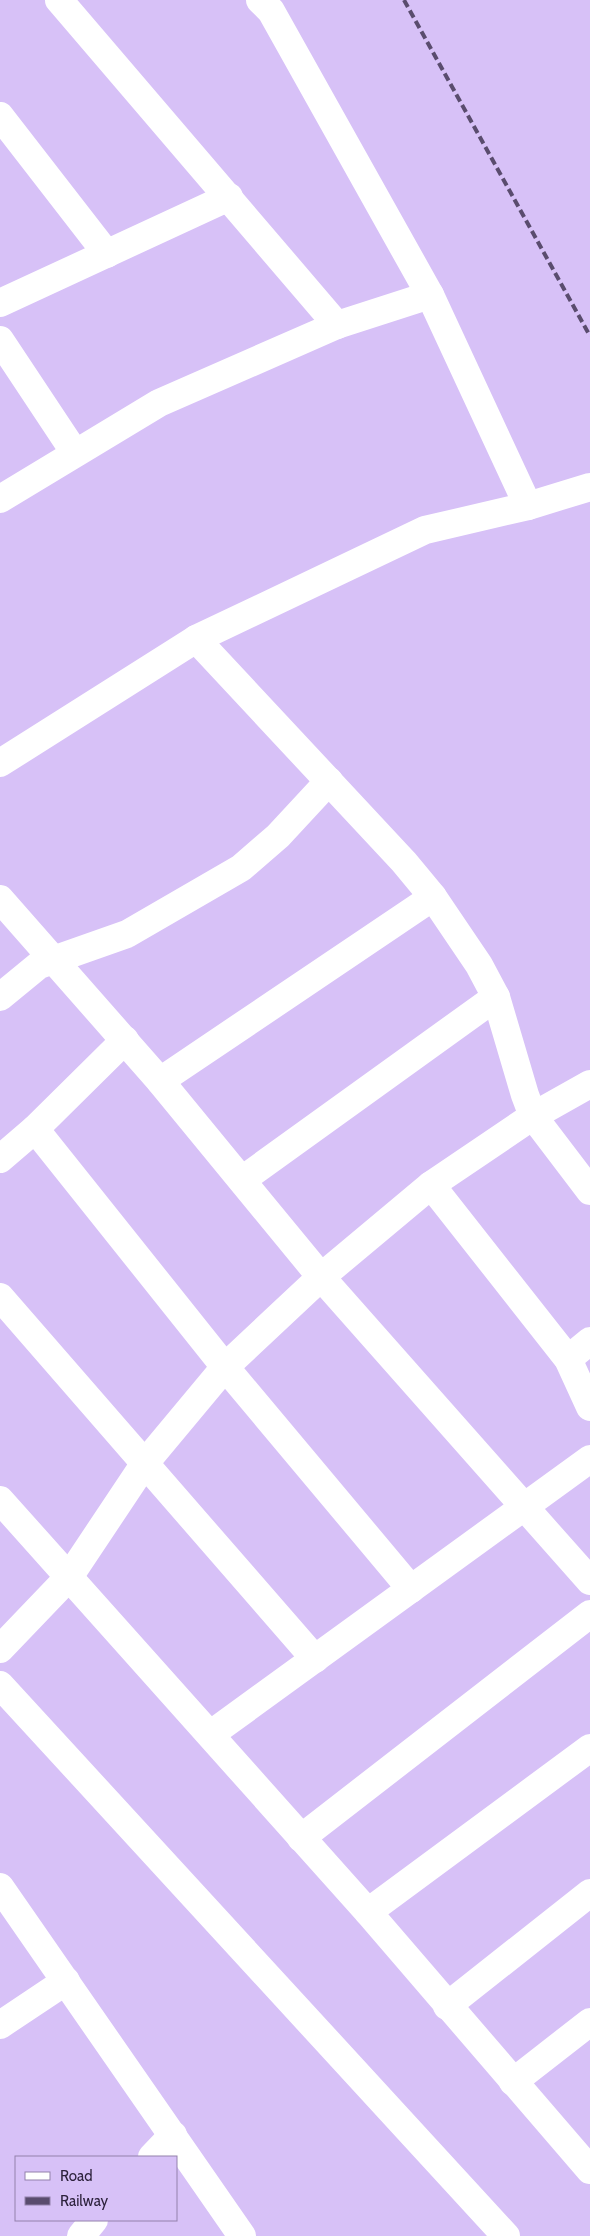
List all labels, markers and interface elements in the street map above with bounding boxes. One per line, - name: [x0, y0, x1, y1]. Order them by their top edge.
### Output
- legend: [15, 2156, 178, 2221]
- text: Road: [60, 2167, 93, 2185]
- text: Railway: [60, 2192, 109, 2210]

